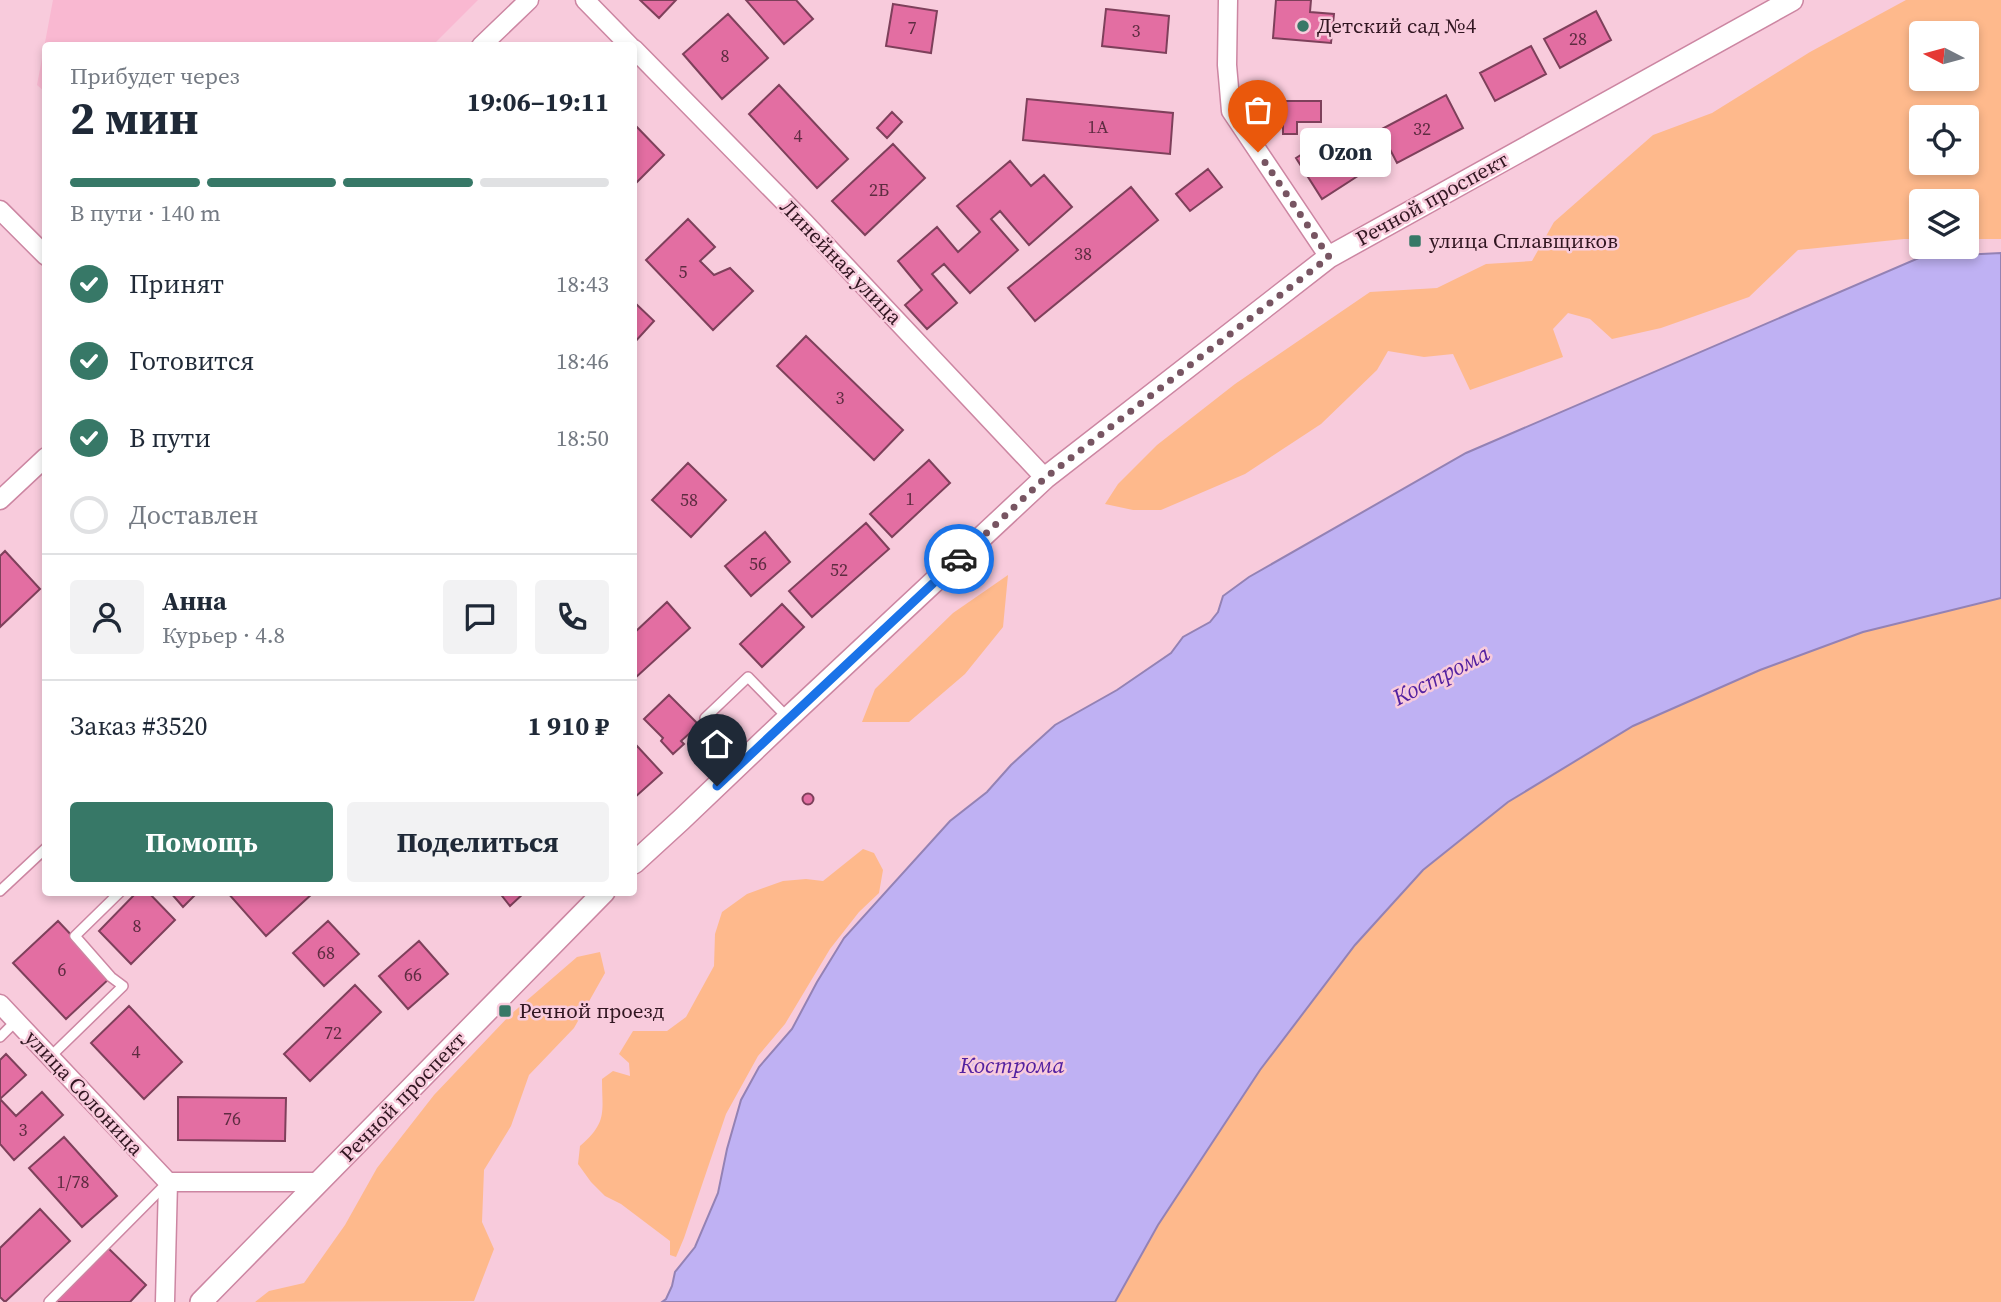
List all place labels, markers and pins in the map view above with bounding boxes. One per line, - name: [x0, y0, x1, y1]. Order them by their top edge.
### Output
- place label: Детский сад №4: [1317, 11, 1477, 40]
- marker: Детский сад №4: [1295, 18, 1311, 34]
- pin: [1228, 80, 1288, 152]
- callout: Ozon: [1300, 128, 1391, 176]
- place label: улица Сплавщиков: [1429, 226, 1618, 255]
- marker: улица Сплавщиков: [1407, 233, 1423, 249]
- pin: [687, 714, 747, 786]
- place label: Речной проезд: [519, 996, 665, 1025]
- marker: Речной проезд: [497, 1003, 513, 1019]

